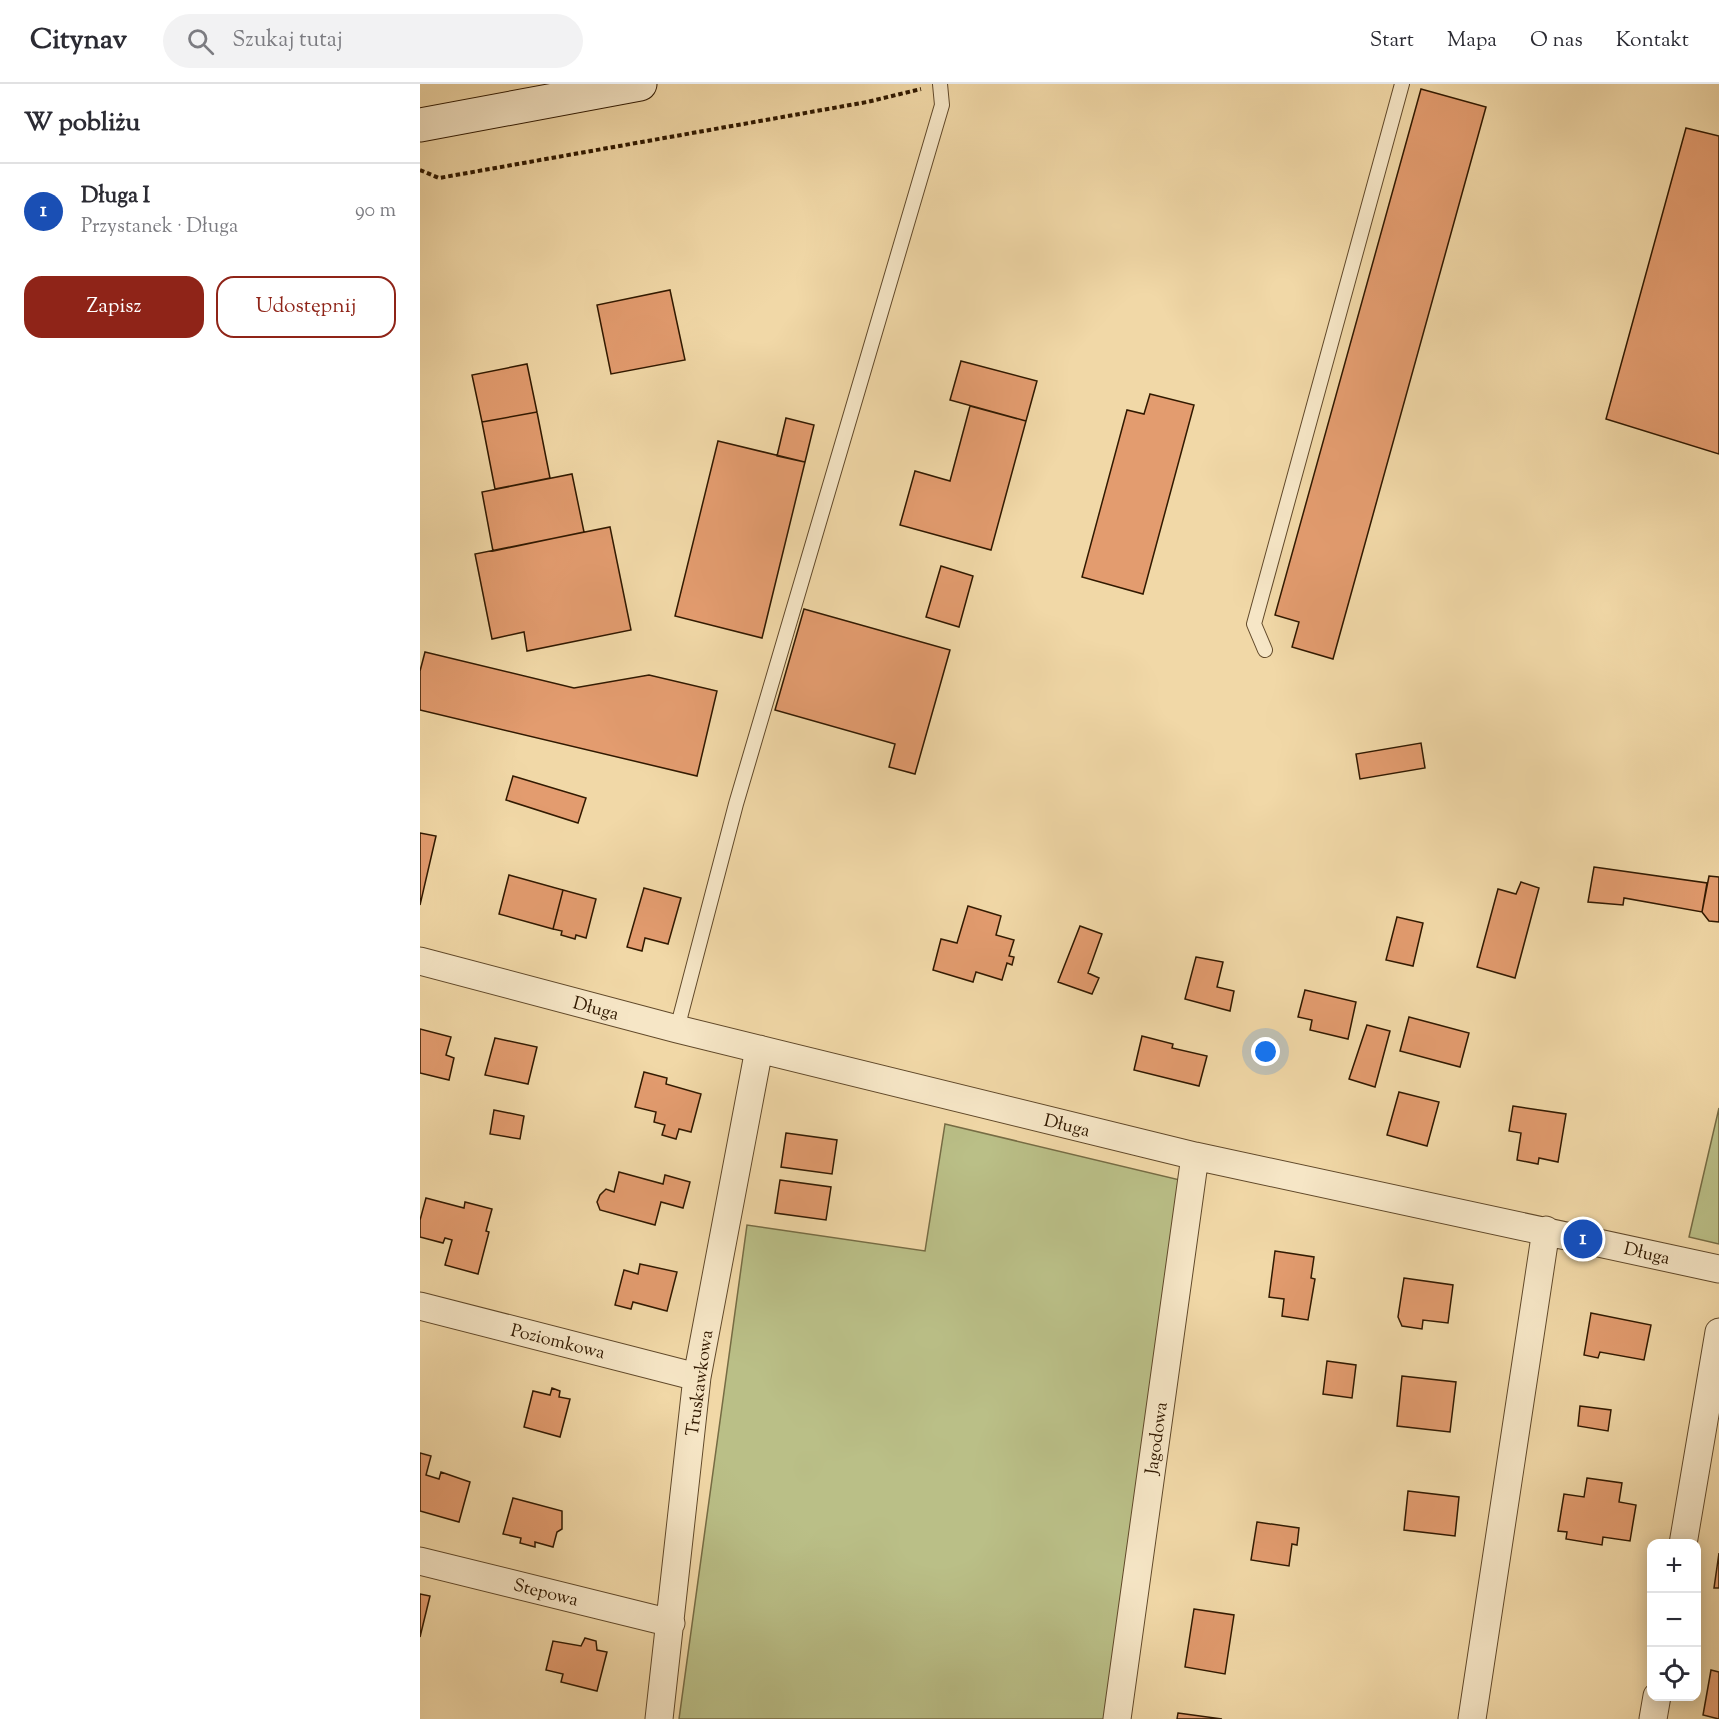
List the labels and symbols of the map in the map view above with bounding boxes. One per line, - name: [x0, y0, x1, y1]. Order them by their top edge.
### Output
- street label: Długa: [570, 991, 621, 1029]
- your location: [1251, 1037, 1280, 1066]
- street label: Długa: [1041, 1109, 1092, 1145]
- pin: 1: [1564, 1216, 1602, 1262]
- street label: Długa: [1621, 1237, 1672, 1273]
- street label: Poziomkowa: [508, 1319, 607, 1367]
- street label: Truskawkowa: [681, 1328, 721, 1438]
- street label: Jagodowa: [1140, 1400, 1176, 1477]
- street label: Stepowa: [510, 1573, 581, 1615]

